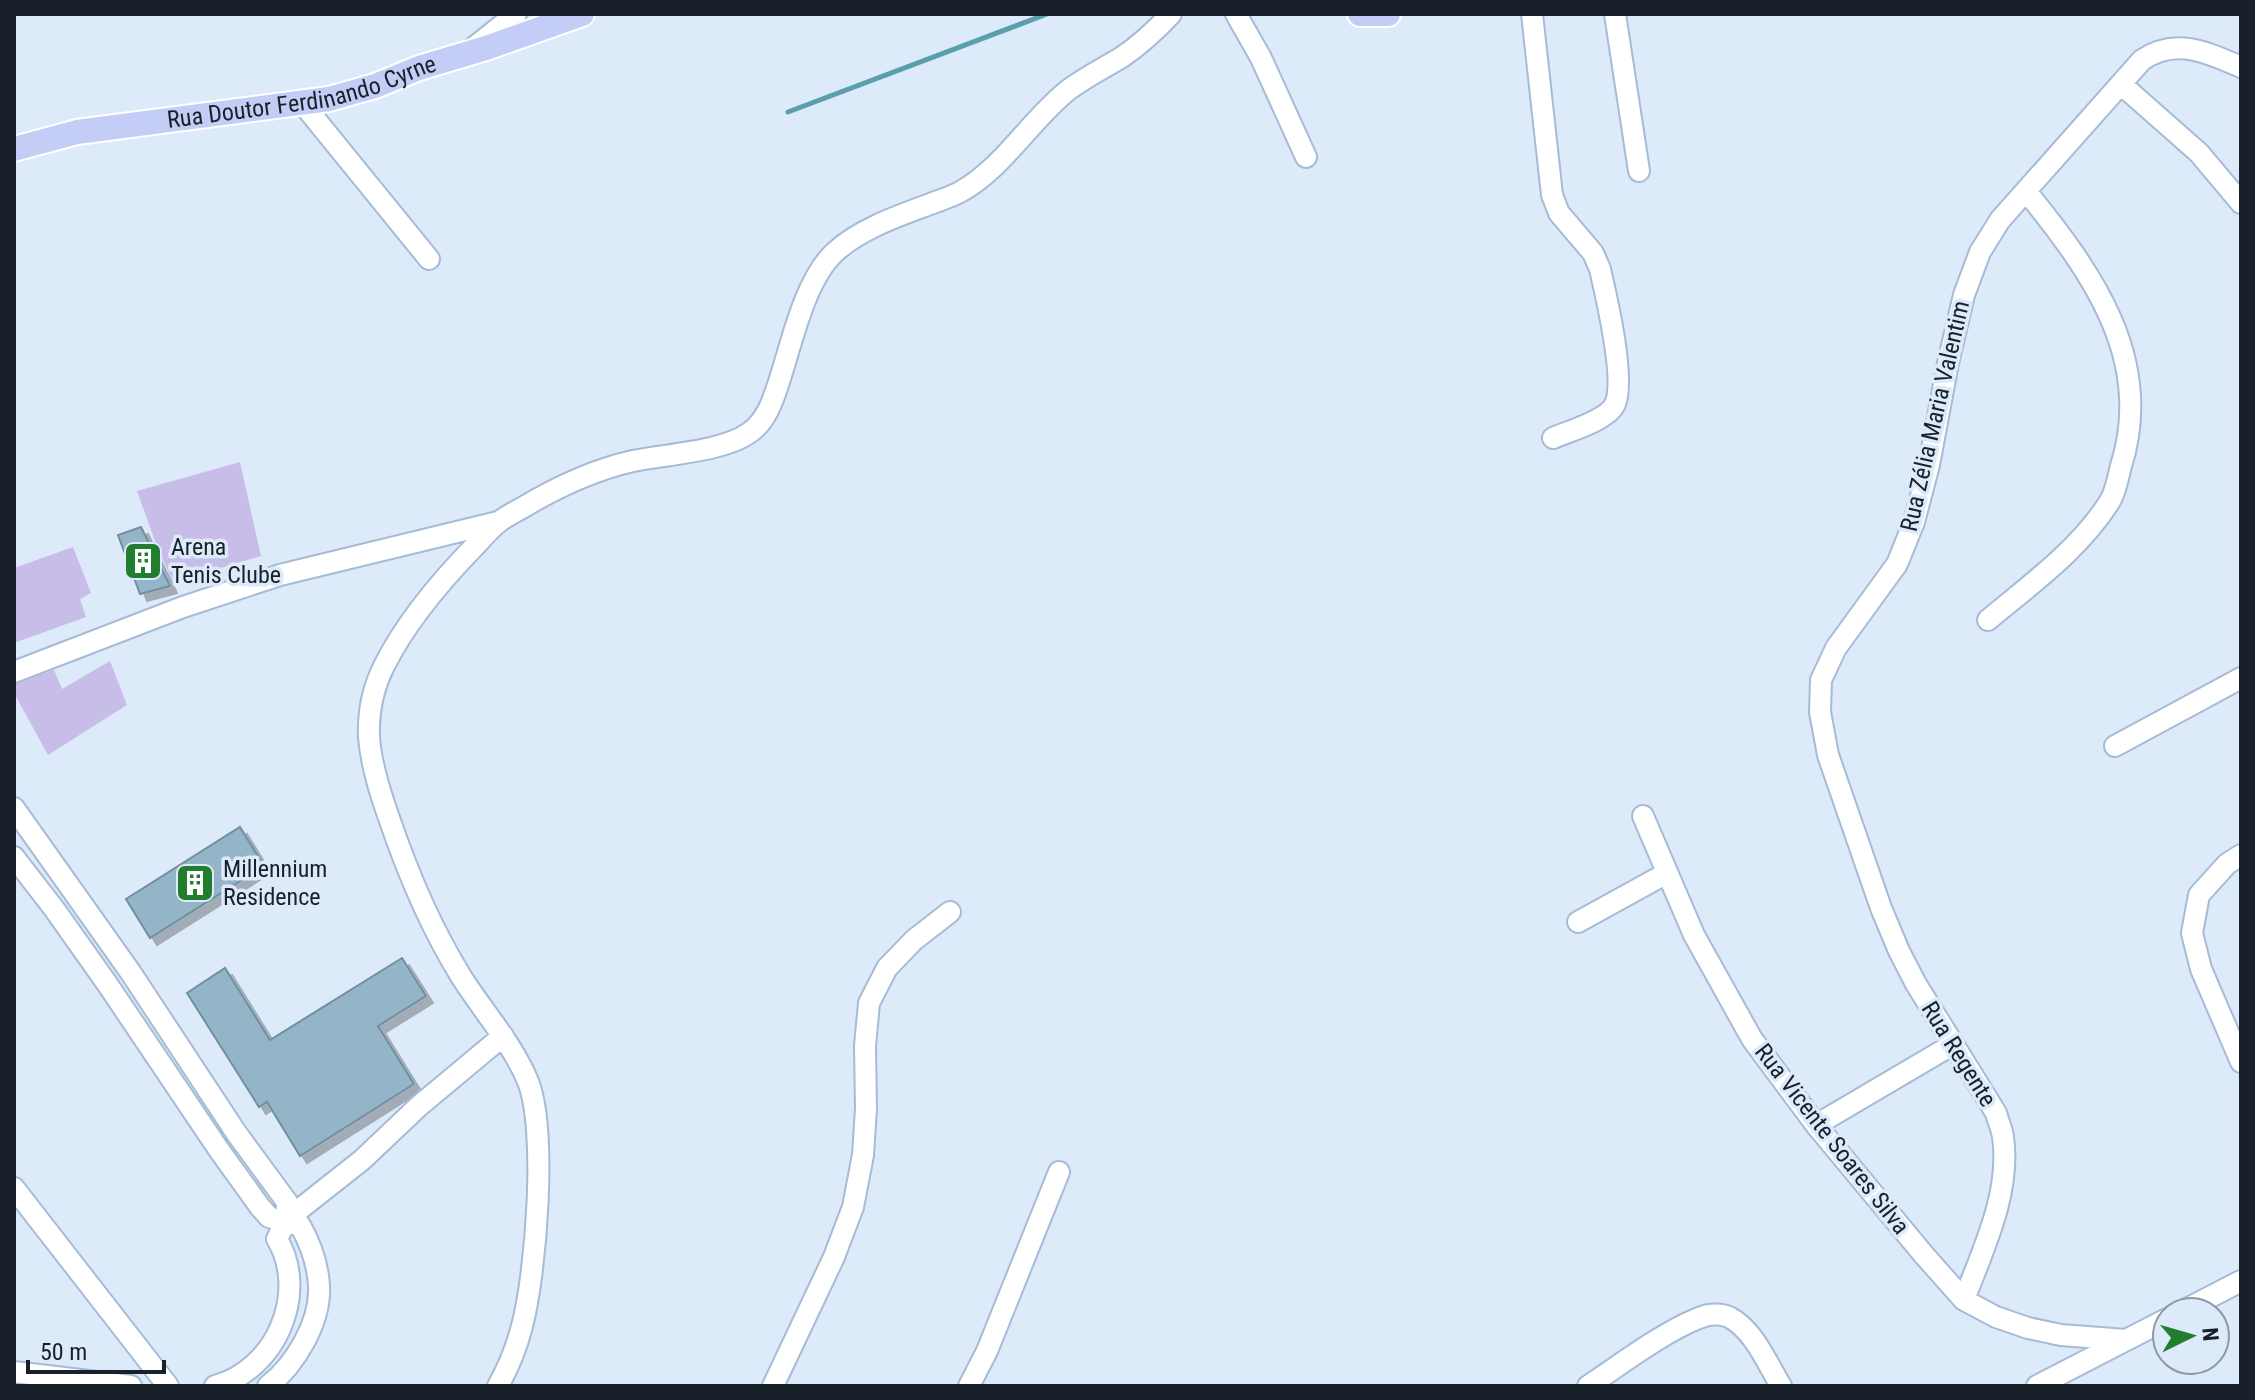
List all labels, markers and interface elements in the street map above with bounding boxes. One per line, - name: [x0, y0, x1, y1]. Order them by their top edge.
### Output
- street label: Rua Doutor Ferdinando Cyrne: [165, 50, 439, 134]
- street label: Rua Zélia Maria Valentim: [1895, 298, 1975, 534]
- place label: Arena Tenis Clube: [171, 533, 281, 589]
- building icon: Arena Tenis Clube: [122, 540, 164, 582]
- place label: Millennium Residence: [223, 855, 327, 911]
- building icon: Millennium Residence: [174, 862, 216, 904]
- street label: Rua Regente: [1916, 996, 2002, 1112]
- street label: Rua Vicente Soares Silva: [1749, 1038, 1915, 1240]
- north arrow: [2151, 1296, 2231, 1376]
- scale bar: [28, 1324, 164, 1374]
- text: N: [2197, 1326, 2223, 1342]
- text: 50 m: [40, 1338, 87, 1366]

